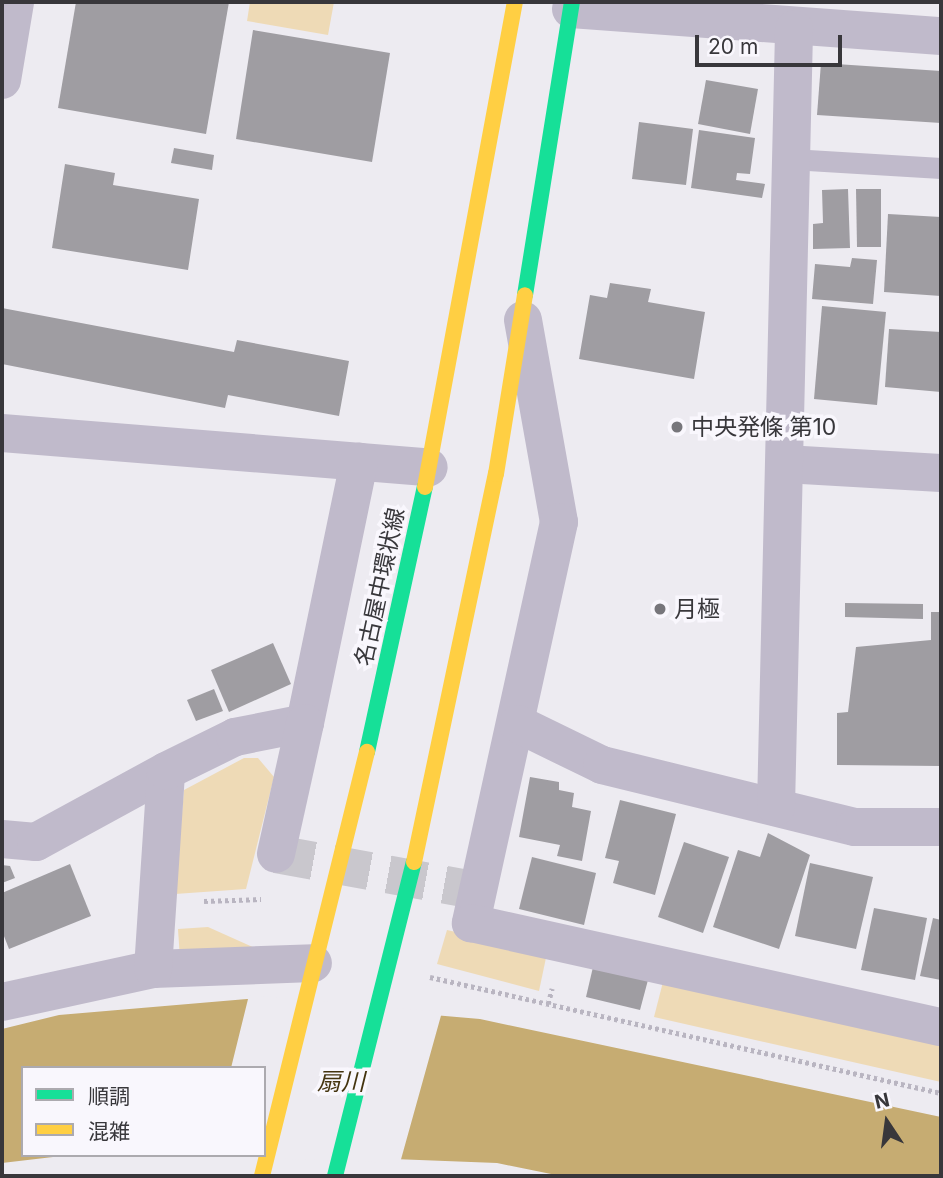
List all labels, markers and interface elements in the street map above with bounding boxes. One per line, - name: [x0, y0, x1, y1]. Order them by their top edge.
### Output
- scale bar: [698, 21, 845, 65]
- text: 20 m: [708, 34, 758, 59]
- place label: 中央発條 第10: [691, 413, 836, 441]
- marker: 中央発條 第10: [669, 419, 685, 435]
- street label: 名古屋中環状線: [350, 505, 410, 669]
- place label: 月極: [674, 595, 720, 623]
- marker: 月極: [652, 601, 668, 617]
- legend: [21, 1066, 266, 1157]
- water label: 扇川: [317, 1068, 365, 1096]
- text: 順調: [88, 1084, 130, 1109]
- north arrow: [852, 1087, 922, 1157]
- text: N: [873, 1088, 892, 1114]
- text: 混雑: [88, 1119, 130, 1144]

